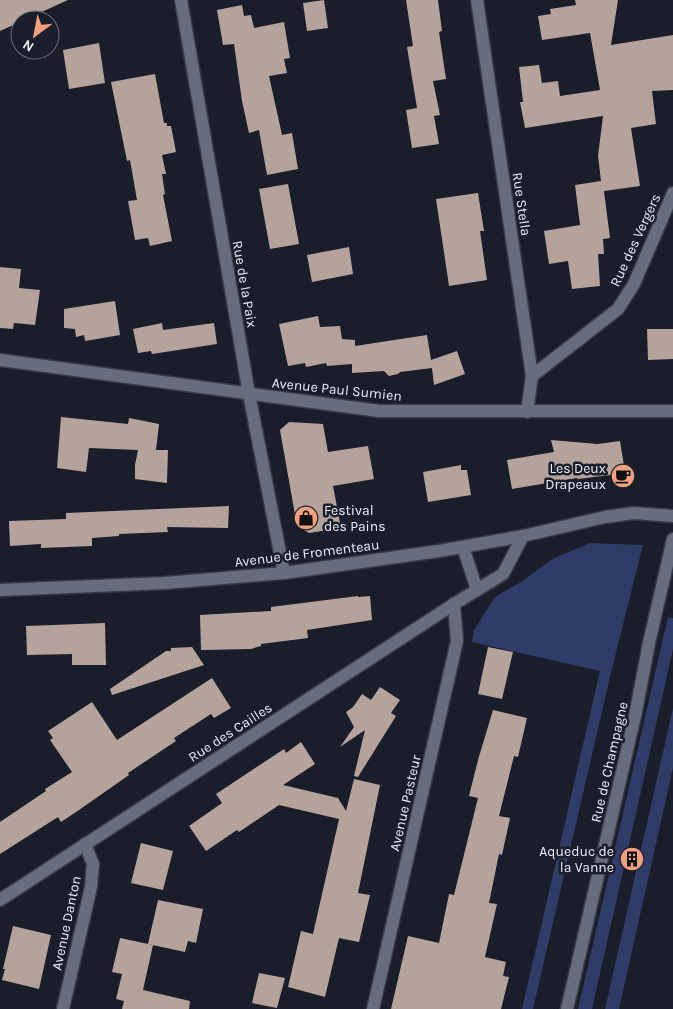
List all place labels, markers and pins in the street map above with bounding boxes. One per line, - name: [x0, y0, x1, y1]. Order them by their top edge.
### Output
- place label: Les Deux Drapeaux: [545, 460, 606, 493]
- cafe icon: Les Deux Drapeaux: [610, 463, 636, 489]
- place label: Festival des Pains: [324, 502, 386, 535]
- shop icon: Festival des Pains: [293, 505, 319, 531]
- place label: Aqueduc de la Vanne: [539, 843, 614, 876]
- building icon: Aqueduc de la Vanne: [619, 846, 645, 872]

